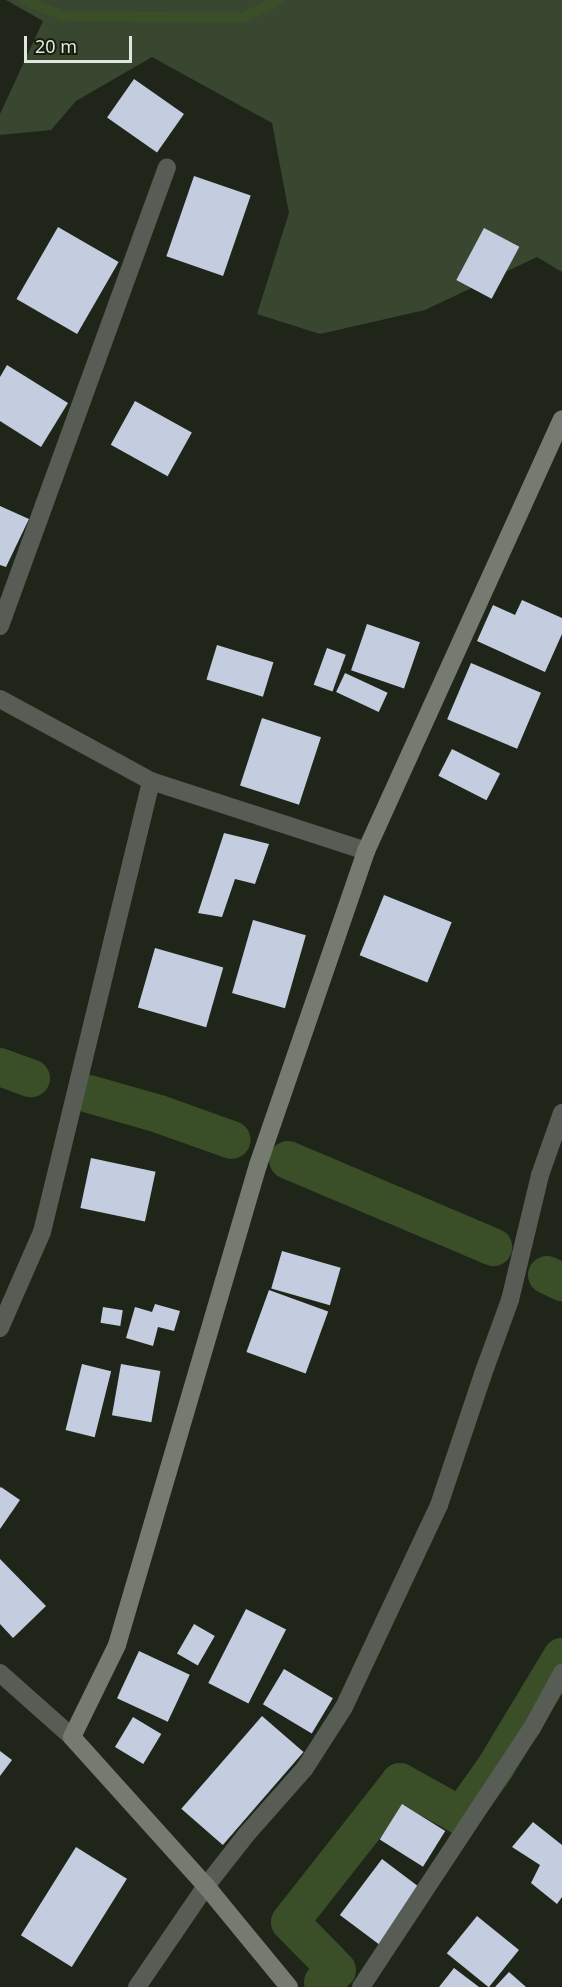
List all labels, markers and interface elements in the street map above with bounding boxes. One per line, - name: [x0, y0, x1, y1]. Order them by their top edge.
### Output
- scale bar: [27, 24, 135, 62]
- text: 20 m: [35, 34, 77, 58]

